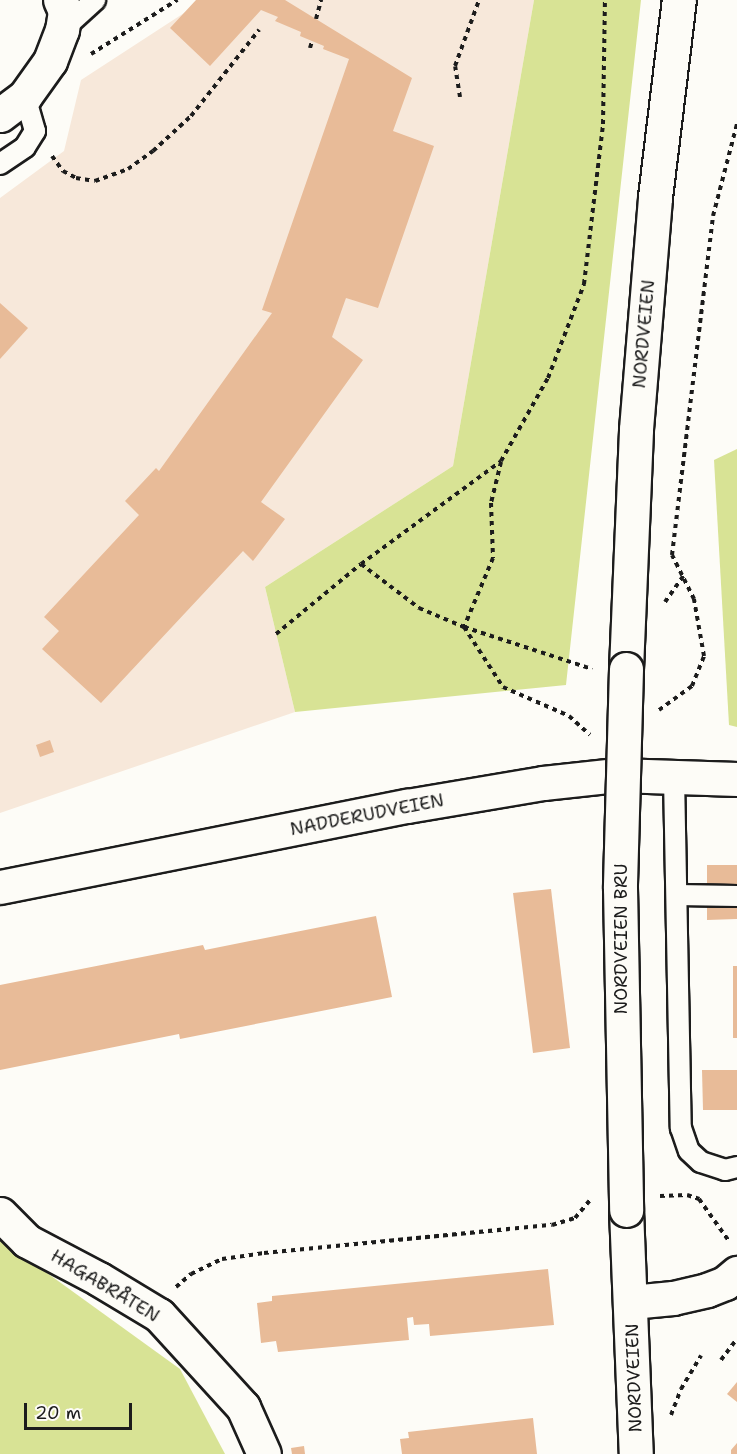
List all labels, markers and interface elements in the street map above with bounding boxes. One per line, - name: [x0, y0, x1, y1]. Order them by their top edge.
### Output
- street label: NORDVEIEN: [628, 279, 660, 389]
- street label: NADDERUDVEIEN: [288, 789, 446, 841]
- street label: NORDVEIEN BRU: [610, 864, 632, 1014]
- street label: HAGABRÅTEN: [47, 1245, 163, 1327]
- street label: NORDVEIEN: [621, 1323, 647, 1433]
- scale bar: [27, 1391, 135, 1429]
- text: 20 m: [35, 1401, 81, 1425]

